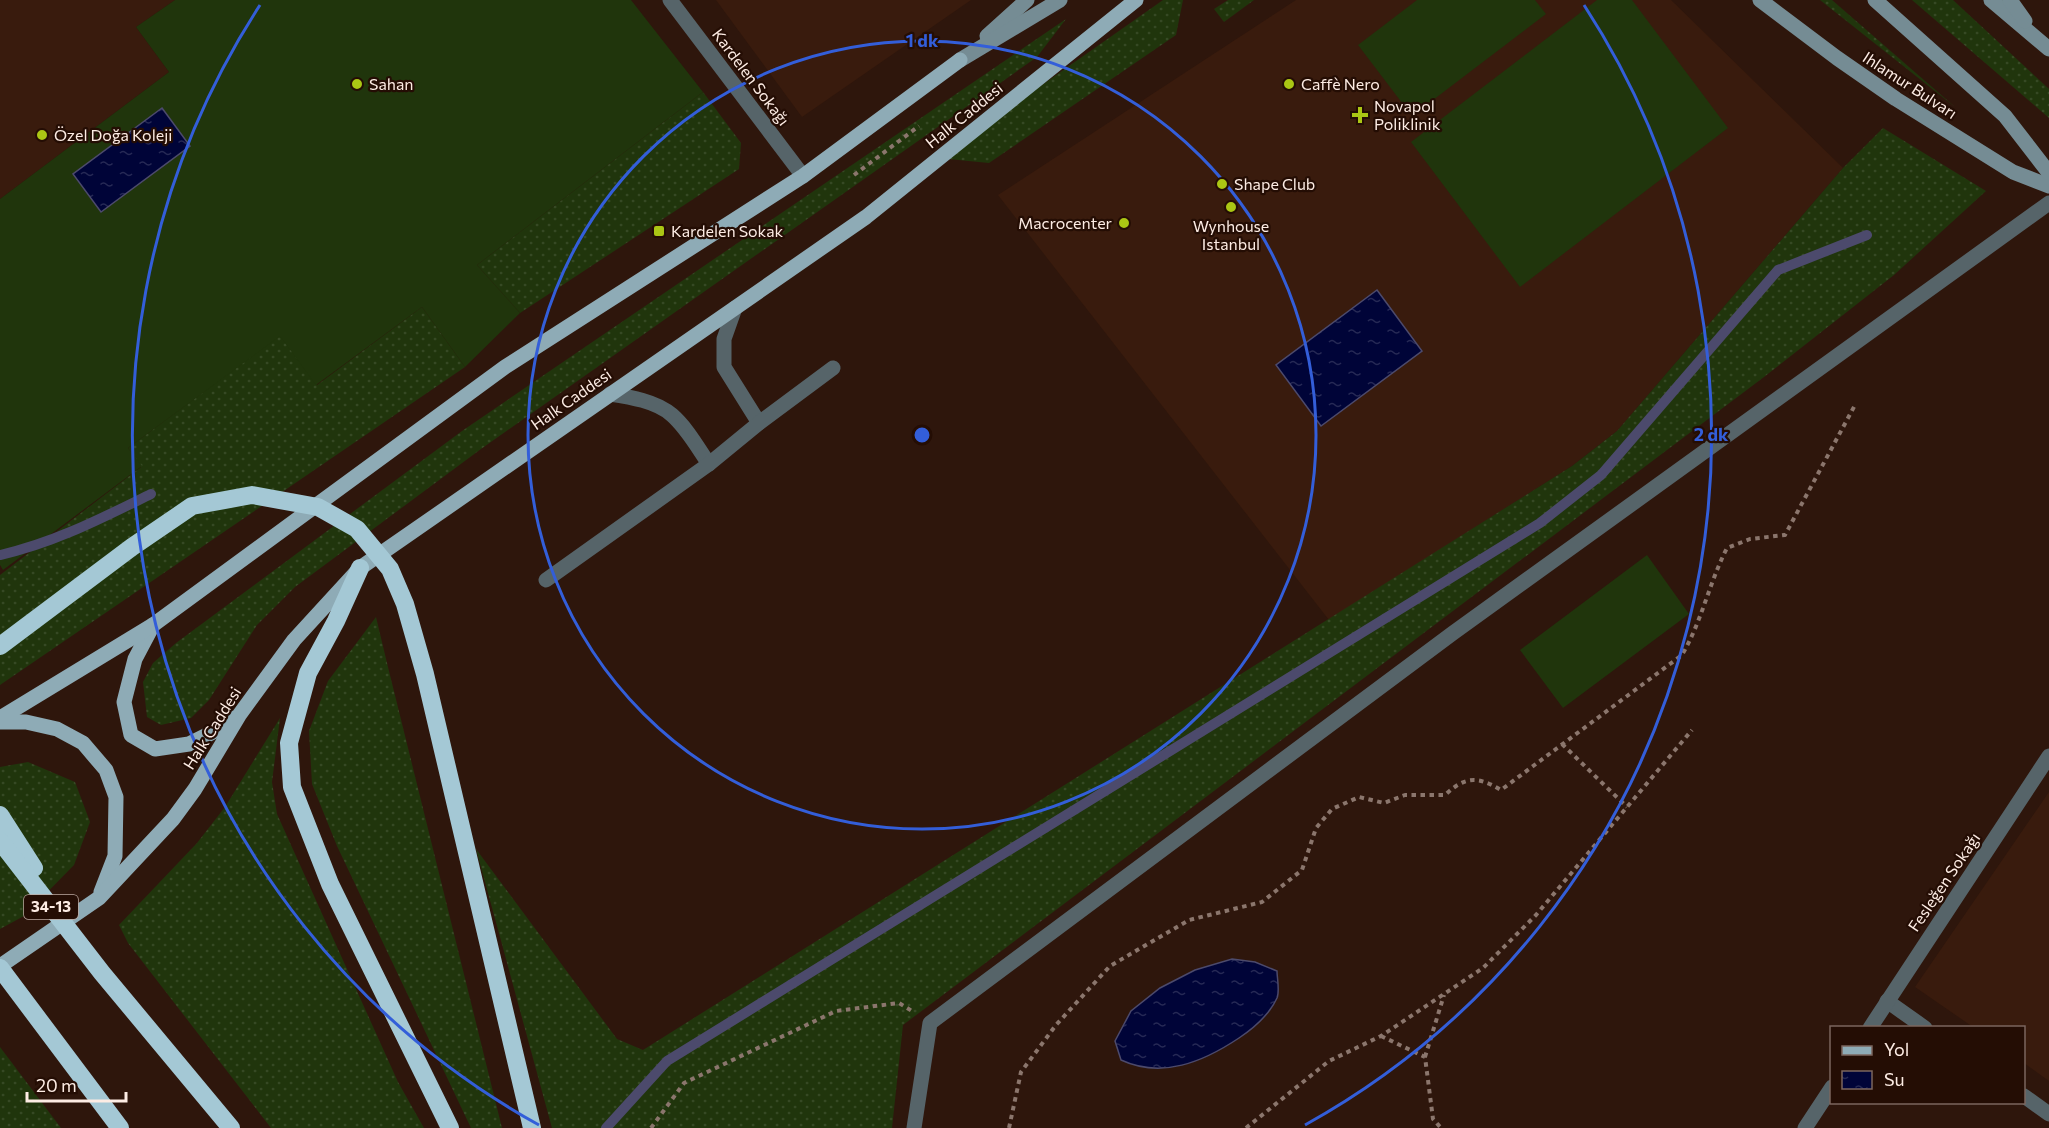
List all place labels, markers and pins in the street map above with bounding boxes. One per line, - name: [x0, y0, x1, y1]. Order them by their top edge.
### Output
- place label: Sahan: [369, 74, 413, 93]
- place label: Caffè Nero: [1301, 74, 1380, 93]
- marker: Sahan: [350, 77, 364, 91]
- marker: Caffè Nero: [1282, 77, 1296, 91]
- place label: Novapol Poliklinik: [1374, 96, 1441, 133]
- marker: Novapol Poliklinik: [1351, 106, 1369, 124]
- place label: Özel Doğa Koleji: [54, 125, 172, 144]
- marker: Özel Doğa Koleji: [35, 128, 49, 142]
- place label: Shape Club: [1234, 174, 1315, 193]
- marker: Shape Club: [1215, 177, 1229, 191]
- marker: Wynhouse Istanbul: [1224, 200, 1238, 214]
- place label: Macrocenter: [1018, 213, 1113, 232]
- marker: Macrocenter: [1117, 216, 1131, 230]
- place label: Wynhouse Istanbul: [1193, 216, 1269, 253]
- place label: Kardelen Sokak: [671, 221, 784, 240]
- marker: Kardelen Sokak: [652, 224, 666, 238]
- centre of rings: [912, 425, 932, 445]

